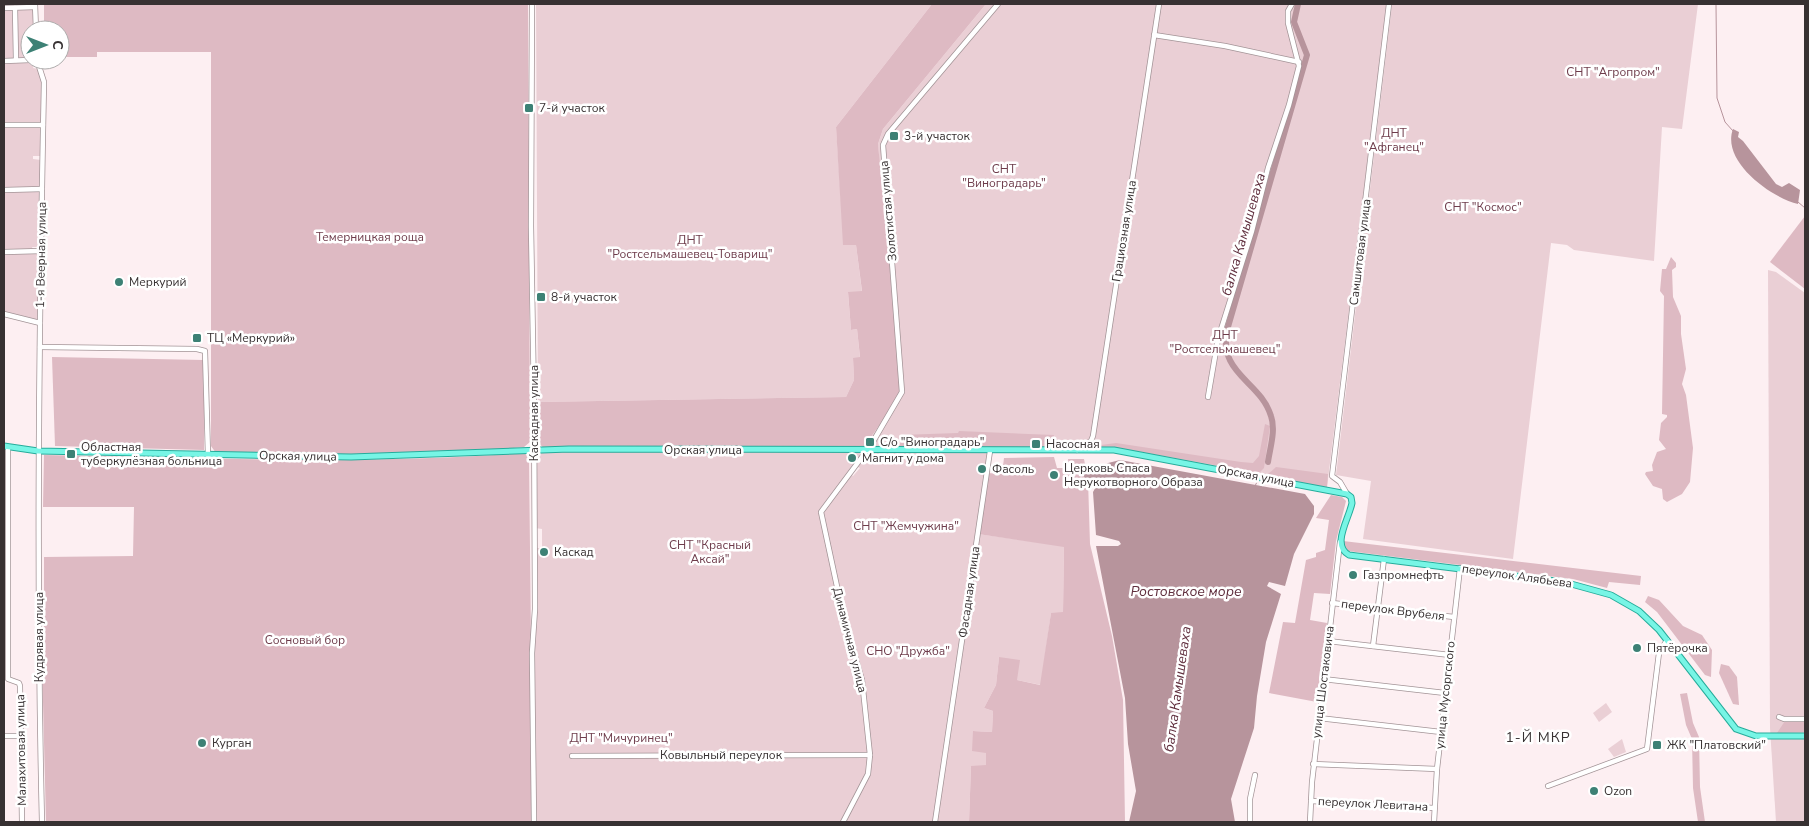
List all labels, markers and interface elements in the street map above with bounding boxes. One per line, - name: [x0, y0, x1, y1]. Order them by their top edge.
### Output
- north arrow: [20, 20, 70, 70]
- text: С: [48, 40, 67, 50]
- park label: СНТ "Агропром": [1566, 64, 1660, 80]
- place label: 7-й участок: [539, 100, 606, 116]
- marker: 7-й участок: [523, 102, 535, 114]
- park label: ДНТ "Афганец": [1364, 125, 1424, 155]
- place label: 3-й участок: [904, 128, 971, 144]
- marker: 3-й участок: [888, 130, 900, 142]
- street label: Золотистая улица: [876, 160, 900, 262]
- park label: СНТ "Виноградарь": [962, 161, 1046, 191]
- water label: балка Камышеваха: [1217, 171, 1270, 298]
- street label: Грациозная улица: [1108, 179, 1140, 283]
- street label: Самшитовая улица: [1346, 198, 1374, 306]
- park label: СНТ "Космос": [1444, 199, 1522, 215]
- street label: 1-я Веерная улица: [32, 202, 50, 308]
- park label: Темерницкая роща: [316, 229, 424, 245]
- park label: ДНТ "Ростсельмашевец-Товарищ": [607, 232, 773, 262]
- place label: Меркурий: [129, 274, 187, 290]
- marker: Меркурий: [113, 276, 125, 288]
- place label: 8-й участок: [551, 289, 618, 305]
- marker: 8-й участок: [535, 291, 547, 303]
- park label: ДНТ "Ростсельмашевец": [1170, 327, 1280, 357]
- place label: ТЦ «Меркурий»: [207, 330, 295, 346]
- marker: ТЦ «Меркурий»: [191, 332, 203, 344]
- street label: Каскадная улица: [526, 365, 542, 461]
- place label: С/о "Виноградарь": [880, 434, 984, 450]
- marker: С/о "Виноградарь": [864, 436, 876, 448]
- place label: Насосная: [1046, 436, 1100, 452]
- marker: Насосная: [1030, 438, 1042, 450]
- place label: Областная туберкулёзная больница: [81, 439, 222, 469]
- street label: Орская улица: [664, 442, 742, 458]
- street label: Орская улица: [259, 447, 337, 465]
- marker: Областная туберкулёзная больница: [65, 448, 77, 460]
- place label: Магнит у дома: [862, 450, 944, 466]
- marker: Магнит у дома: [846, 452, 858, 464]
- place label: Церковь Спаса Нерукотворного Образа: [1064, 460, 1203, 490]
- place label: Фасоль: [992, 461, 1034, 477]
- street label: Орская улица: [1216, 461, 1296, 491]
- marker: Фасоль: [976, 463, 988, 475]
- marker: Церковь Спаса Нерукотворного Образа: [1048, 469, 1060, 481]
- park label: СНТ "Жемчужина": [853, 518, 959, 534]
- park label: СНТ "Красный Аксай": [669, 537, 751, 567]
- place label: Каскад: [554, 544, 594, 560]
- street label: Фасадная улица: [955, 545, 983, 639]
- marker: Каскад: [538, 546, 550, 558]
- street label: переулок Алябьева: [1461, 560, 1573, 592]
- place label: Газпромнефть: [1363, 567, 1444, 583]
- marker: Газпромнефть: [1347, 569, 1359, 581]
- water label: Ростовское море: [1130, 582, 1242, 601]
- street label: Динамичная улица: [829, 586, 871, 694]
- street label: Кудрявая улица: [31, 592, 47, 682]
- street label: переулок Врубеля: [1340, 596, 1446, 624]
- water label: балка Камышеваха: [1159, 625, 1196, 753]
- street label: улица Шостаковича: [1308, 625, 1338, 739]
- park label: Сосновый бор: [265, 632, 345, 648]
- street label: улица Мусоргского: [1431, 640, 1459, 750]
- place label: Пятёрочка: [1647, 640, 1708, 656]
- marker: Пятёрочка: [1631, 642, 1643, 654]
- park label: СНО "Дружба": [866, 643, 950, 659]
- street label: Малахитовая улица: [12, 694, 30, 806]
- district label: 1-Й МКР: [1505, 728, 1571, 747]
- park label: ДНТ "Мичуринец": [569, 730, 673, 746]
- place label: Курган: [212, 735, 252, 751]
- marker: Курган: [196, 737, 208, 749]
- place label: ЖК "Платовский": [1667, 737, 1766, 753]
- marker: ЖК "Платовский": [1651, 739, 1663, 751]
- street label: Ковыльный переулок: [660, 747, 783, 763]
- place label: Ozon: [1604, 783, 1632, 799]
- marker: Ozon: [1588, 785, 1600, 797]
- street label: переулок Левитана: [1317, 793, 1429, 815]

